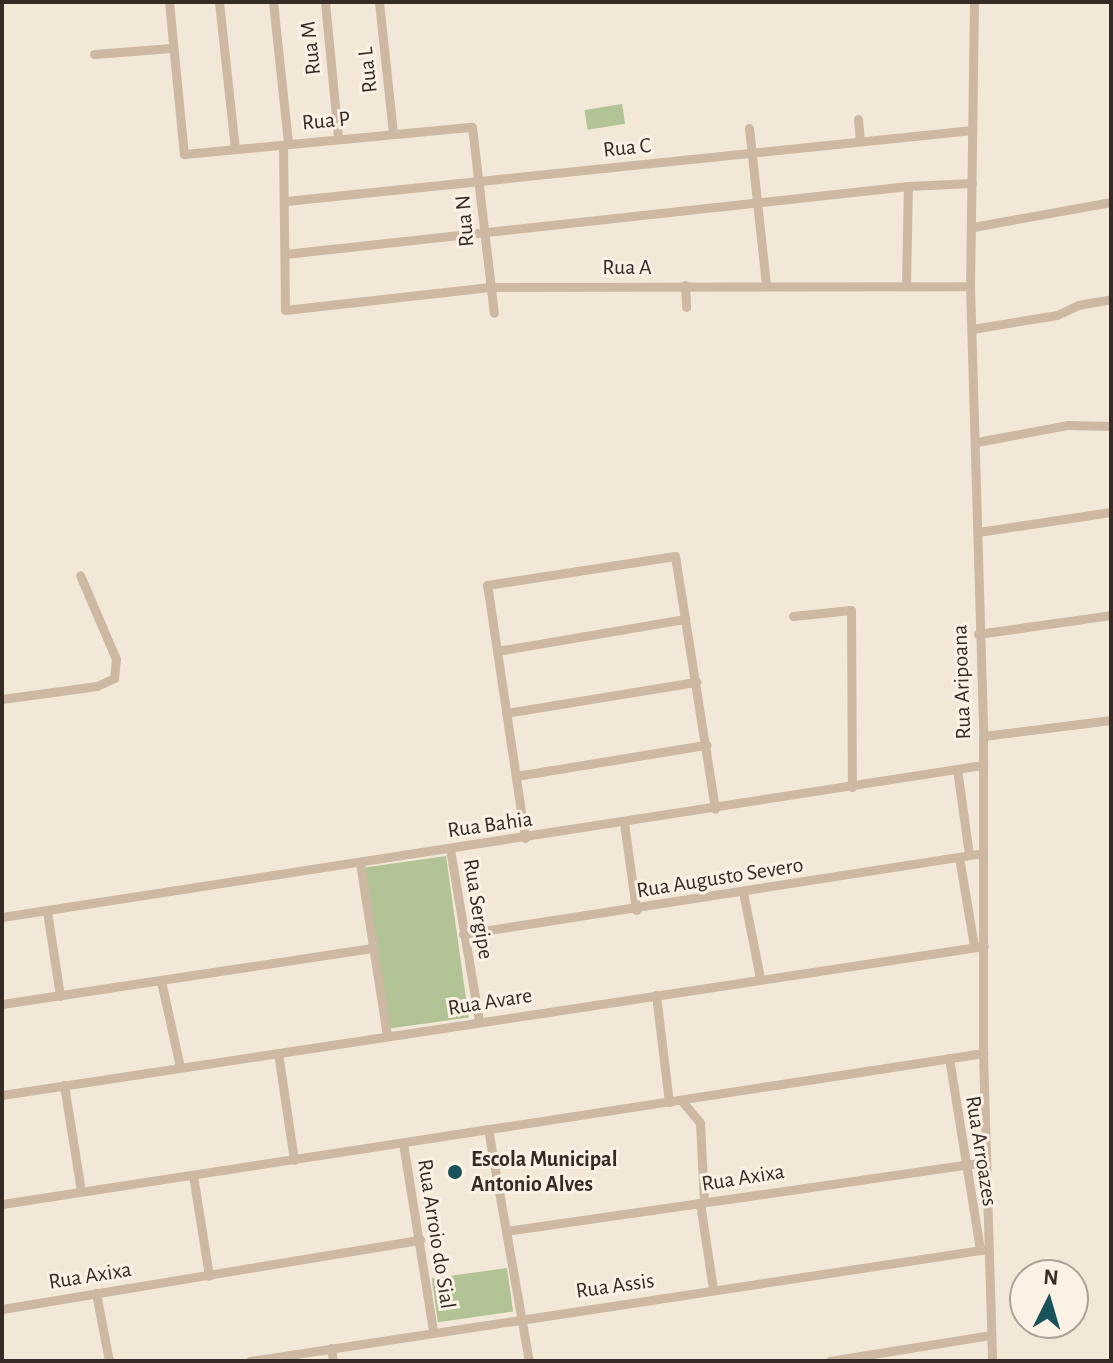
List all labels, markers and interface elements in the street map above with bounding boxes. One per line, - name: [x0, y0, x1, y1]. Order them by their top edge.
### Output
- street label: Rua M: [295, 20, 327, 76]
- street label: Rua L: [352, 46, 384, 94]
- street label: Rua P: [301, 106, 351, 136]
- street label: Rua C: [602, 132, 652, 164]
- street label: Rua N: [450, 194, 480, 248]
- street label: Rua A: [602, 255, 652, 281]
- street label: Rua Aripoana: [947, 624, 977, 740]
- street label: Rua Bahia: [446, 806, 534, 844]
- street label: Rua Augusto Severo: [635, 852, 805, 904]
- street label: Rua Sergipe: [457, 857, 499, 961]
- street label: Rua Avare: [446, 982, 534, 1022]
- street label: Rua Arroazes: [959, 1094, 1003, 1208]
- place label: Escola Municipal Antonio Alves: [471, 1146, 617, 1198]
- street label: Rua Arroio do Sial: [411, 1157, 461, 1311]
- street label: Rua Axixa: [700, 1158, 786, 1198]
- marker: Escola Municipal Antonio Alves: [446, 1163, 464, 1181]
- street label: Rua Axixa: [47, 1256, 133, 1296]
- north arrow: [1009, 1259, 1089, 1339]
- text: N: [1042, 1265, 1059, 1289]
- street label: Rua Assis: [574, 1267, 656, 1305]

